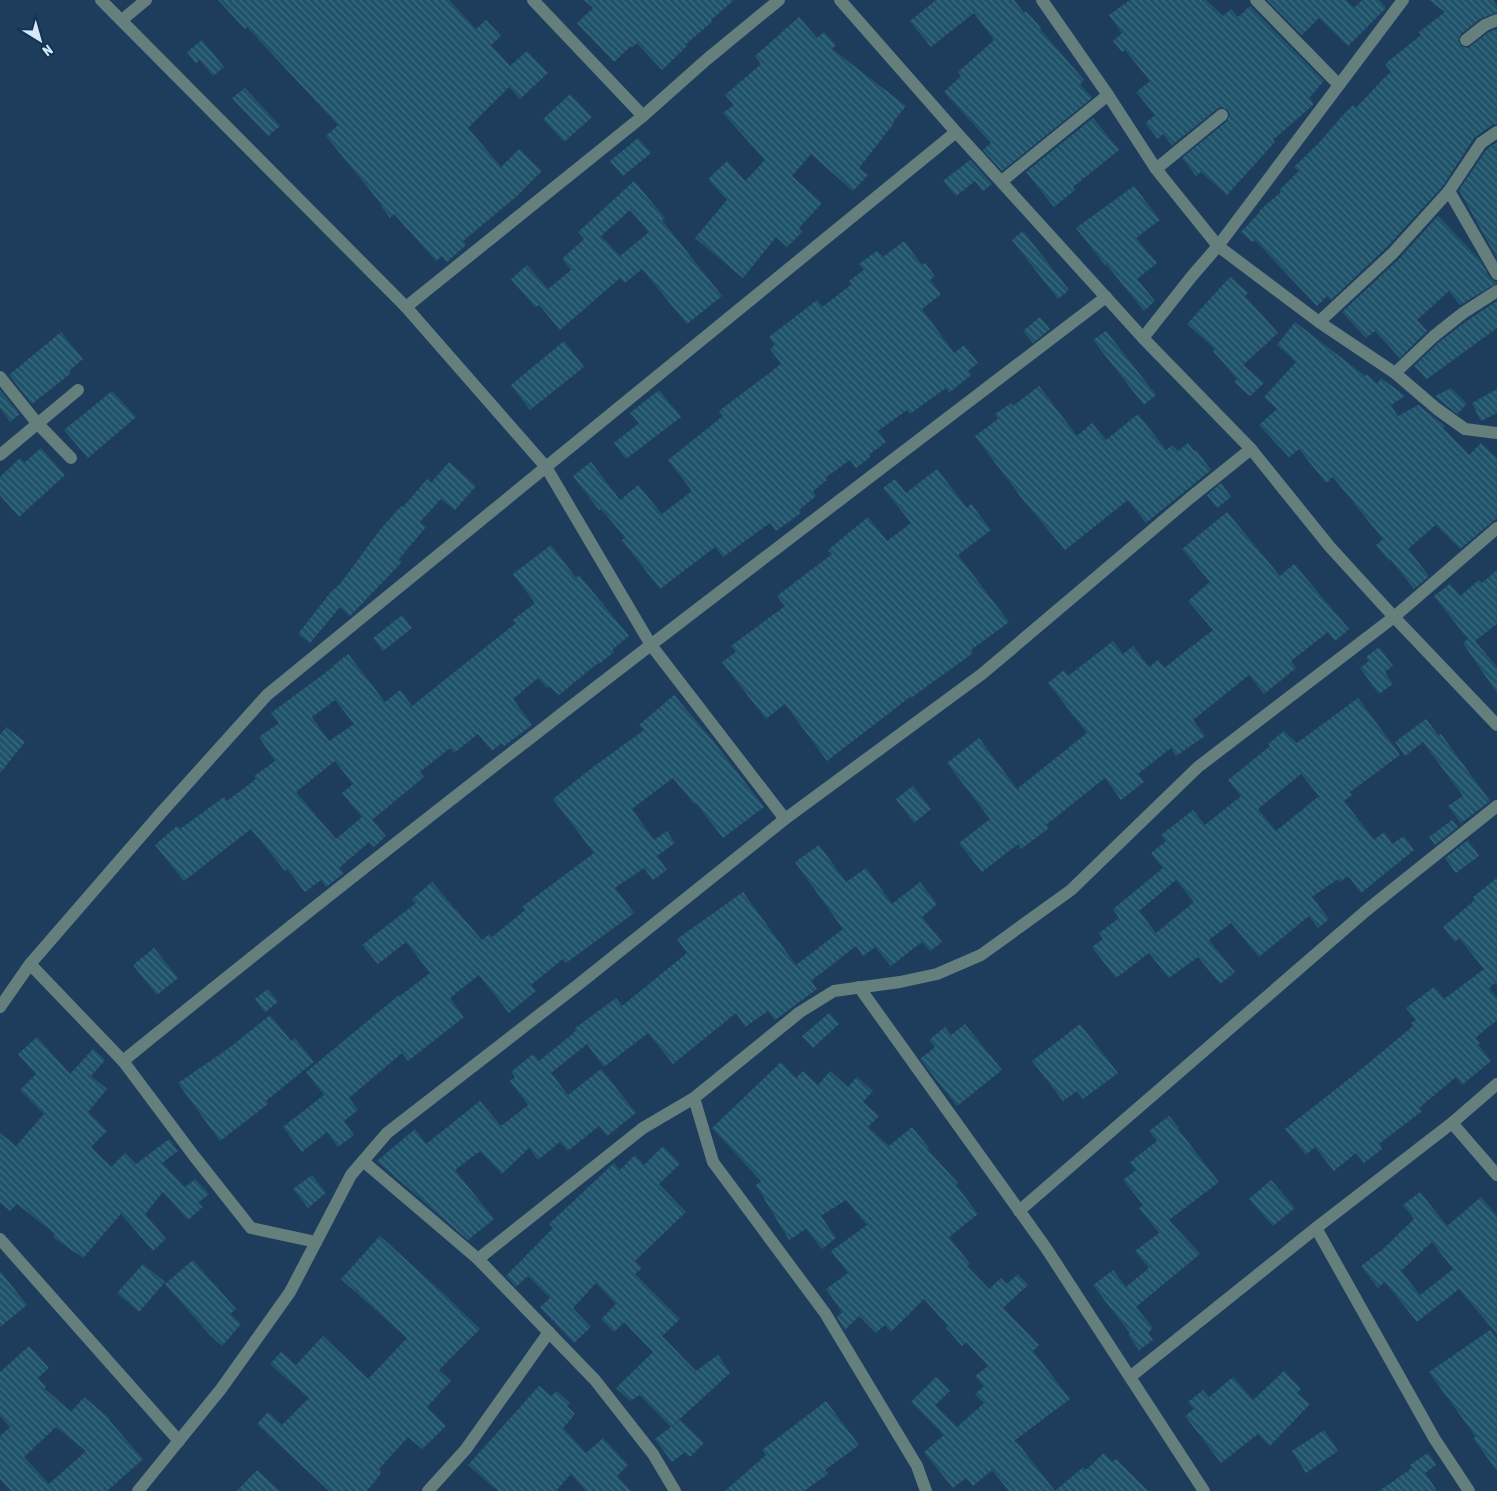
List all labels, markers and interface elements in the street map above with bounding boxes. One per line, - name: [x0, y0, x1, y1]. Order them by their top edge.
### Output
- north arrow: [15, 15, 65, 65]
- text: N: [40, 42, 56, 59]

